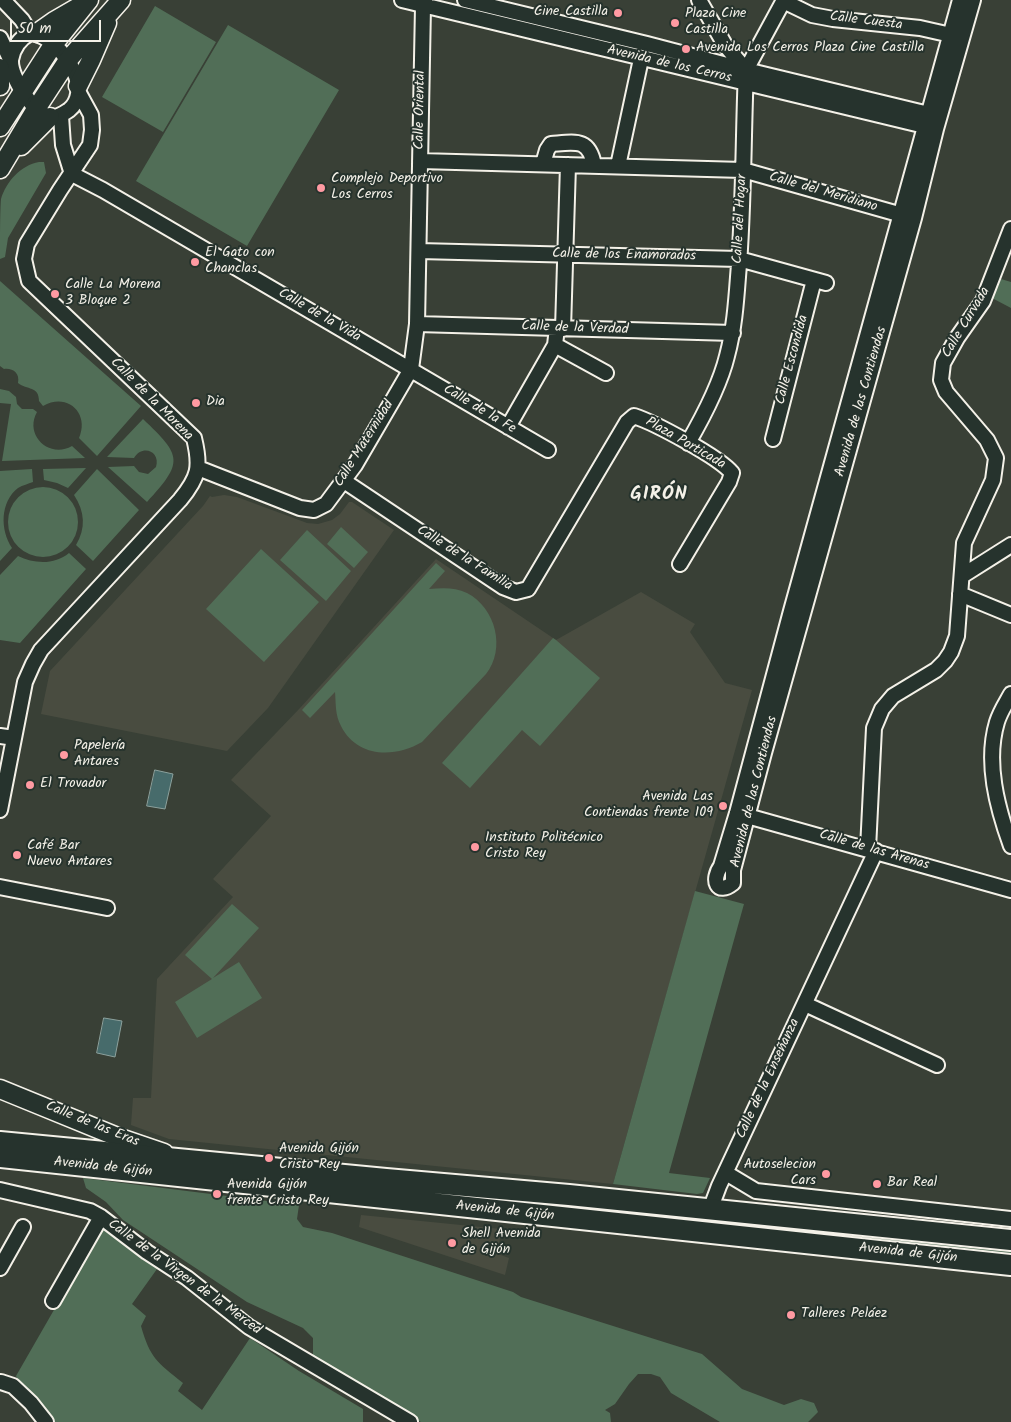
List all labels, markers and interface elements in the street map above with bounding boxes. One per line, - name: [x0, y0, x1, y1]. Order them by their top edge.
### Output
- place label: Cine Castilla: [534, 5, 608, 21]
- marker: Cine Castilla: [612, 7, 624, 19]
- place label: Plaza Cine Castilla: [685, 7, 746, 40]
- street label: Calle Cuesta: [829, 9, 903, 35]
- scale bar: [12, 10, 104, 42]
- text: 50 m: [18, 17, 52, 41]
- marker: Plaza Cine Castilla: [669, 17, 681, 29]
- place label: Avenida Los Cerros Plaza Cine Castilla: [696, 41, 924, 57]
- street label: Avenida de los Cerros: [605, 43, 733, 87]
- marker: Avenida Los Cerros Plaza Cine Castilla: [680, 43, 692, 55]
- street label: Calle Oriental: [412, 70, 430, 150]
- street label: Calle del Meridiano: [767, 169, 879, 217]
- place label: Complejo Deportivo Los Cerros: [331, 172, 443, 204]
- street label: Calle del Hogar: [730, 174, 752, 264]
- marker: Complejo Deportivo Los Cerros: [315, 182, 327, 194]
- place label: El Gato con Chanclas: [205, 246, 275, 278]
- street label: Calle de los Enamorados: [552, 246, 696, 266]
- marker: El Gato con Chanclas: [189, 256, 201, 268]
- place label: Calle La Morena 3 Bloque 2: [65, 278, 161, 310]
- street label: Calle Curvada: [939, 285, 995, 361]
- street label: Calle de la Vida: [275, 286, 363, 346]
- marker: Calle La Morena 3 Bloque 2: [49, 288, 61, 300]
- street label: Calle Escondida: [773, 313, 813, 407]
- street label: Calle de la Verdad: [521, 319, 629, 339]
- street label: Avenida de las Contiendas: [833, 325, 891, 479]
- street label: Calle de la Morena: [106, 355, 196, 445]
- street label: Calle de la Fe: [440, 382, 518, 438]
- place label: Dia: [206, 395, 225, 411]
- marker: Dia: [190, 397, 202, 409]
- street label: Calle Maternidad: [332, 398, 398, 490]
- street label: Plaza Porticada: [642, 414, 728, 474]
- district label: GIRÓN: [630, 485, 688, 507]
- street label: Calle de la Familia: [413, 523, 515, 595]
- street label: Avenida de las Contiendas: [728, 715, 782, 869]
- place label: Papelería Antares: [74, 739, 125, 772]
- marker: Papelería Antares: [58, 749, 70, 761]
- place label: El Trovador: [40, 777, 106, 793]
- marker: El Trovador: [24, 779, 36, 791]
- place label: Avenida Las Contiendas frente 109: [584, 790, 713, 822]
- marker: Avenida Las Contiendas frente 109: [717, 800, 729, 812]
- street label: Calle de las Arenas: [817, 827, 931, 875]
- place label: Instituto Politécnico Cristo Rey: [485, 831, 603, 864]
- place label: Café Bar Nuevo Antares: [27, 839, 112, 872]
- marker: Instituto Politécnico Cristo Rey: [469, 841, 481, 853]
- marker: Café Bar Nuevo Antares: [11, 849, 23, 861]
- street label: Calle de la Enseñanza: [734, 1016, 804, 1142]
- street label: Calle de las Eras: [43, 1099, 141, 1151]
- place label: Avenida Gijón Cristo Rey: [279, 1142, 359, 1174]
- marker: Avenida Gijón Cristo Rey: [263, 1152, 275, 1164]
- street label: Avenida de Gijón: [53, 1154, 153, 1182]
- place label: Autoselecion Cars: [744, 1158, 816, 1190]
- marker: Autoselecion Cars: [820, 1168, 832, 1180]
- place label: Bar Real: [887, 1176, 937, 1192]
- place label: Avenida Gijón frente Cristo Rey: [227, 1178, 329, 1210]
- marker: Bar Real: [871, 1178, 883, 1190]
- marker: Avenida Gijón frente Cristo Rey: [211, 1188, 223, 1200]
- street label: Avenida de Gijón: [455, 1198, 555, 1226]
- street label: Calle de la Virgen de la Merced: [104, 1217, 264, 1339]
- place label: Shell Avenida de Gijón: [462, 1227, 541, 1260]
- marker: Shell Avenida de Gijón: [446, 1237, 458, 1249]
- street label: Avenida de Gijón: [858, 1240, 958, 1268]
- place label: Talleres Peláez: [801, 1307, 887, 1323]
- marker: Talleres Peláez: [785, 1309, 797, 1321]

